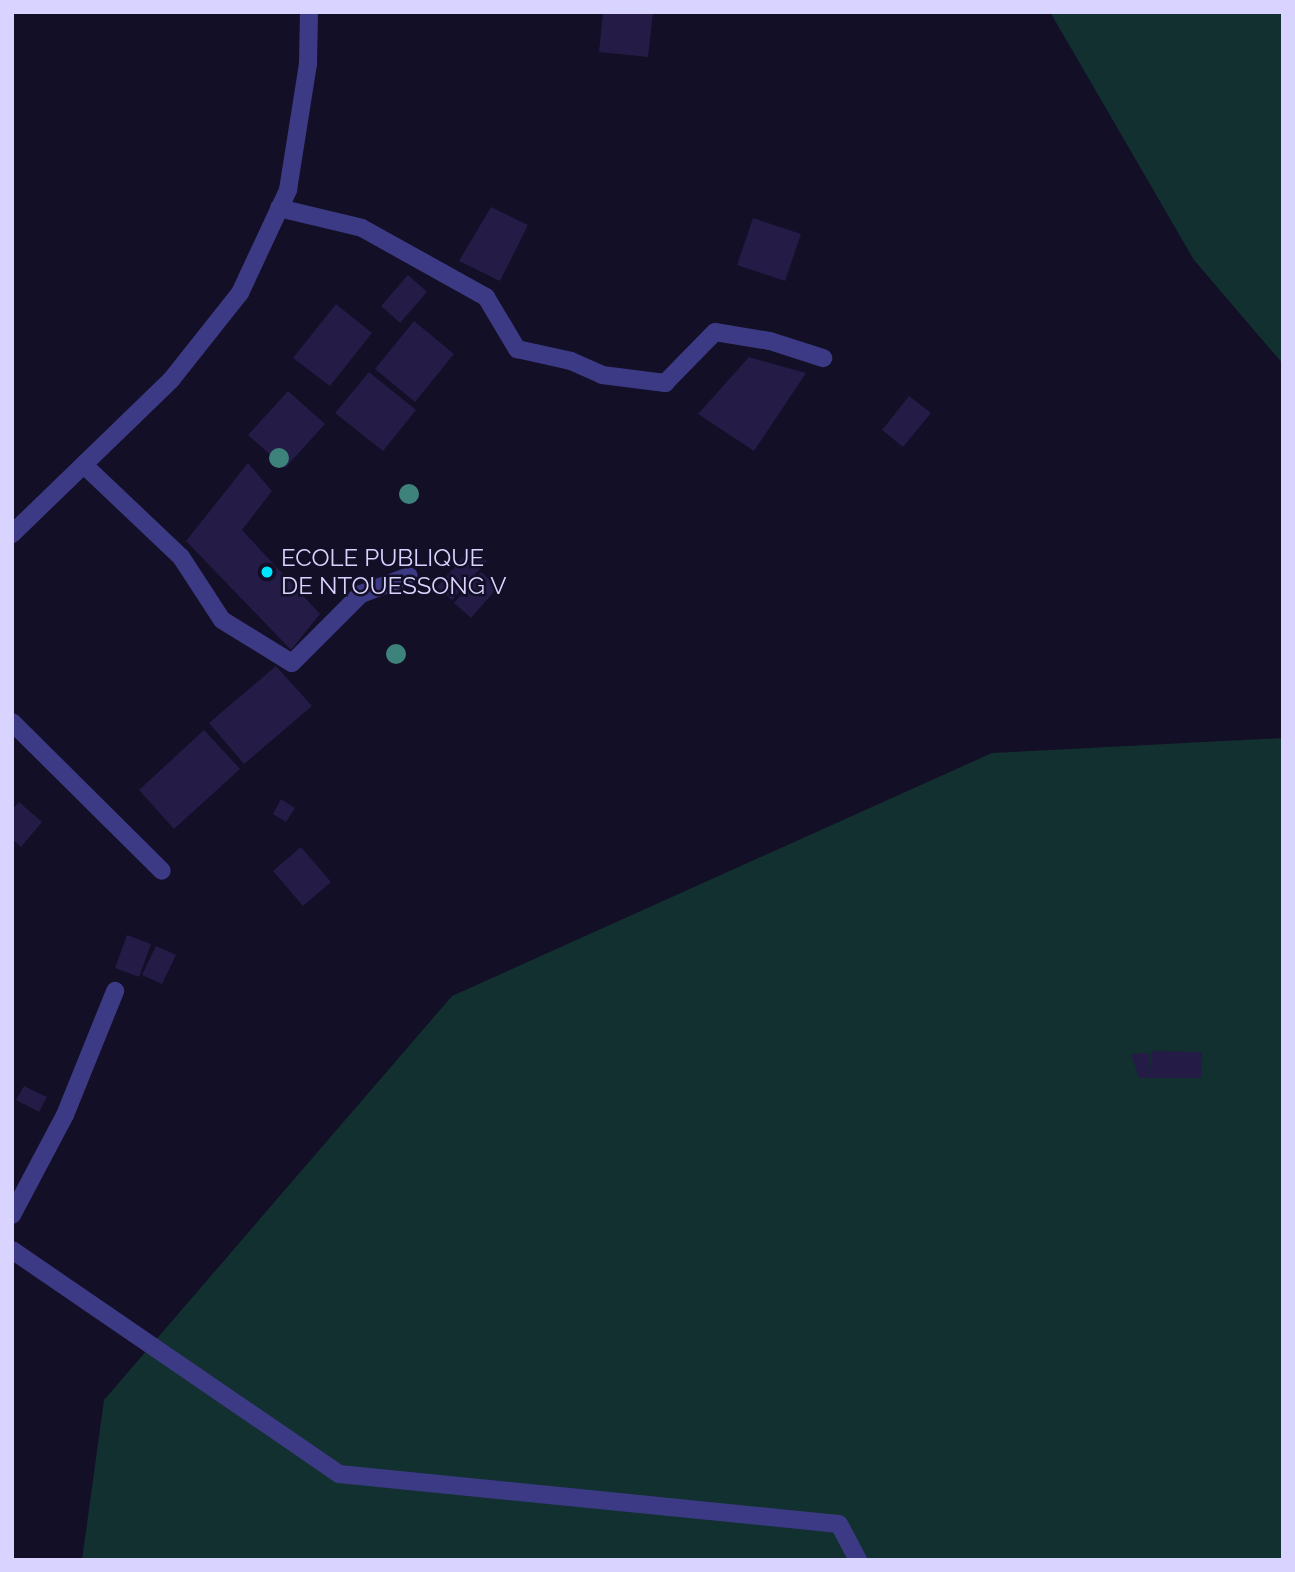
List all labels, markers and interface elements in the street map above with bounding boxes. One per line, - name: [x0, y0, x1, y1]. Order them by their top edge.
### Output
- place label: ECOLE PUBLIQUE DE NTOUESSONG V: [281, 544, 507, 600]
- marker: ECOLE PUBLIQUE DE NTOUESSONG V: [259, 564, 275, 580]

